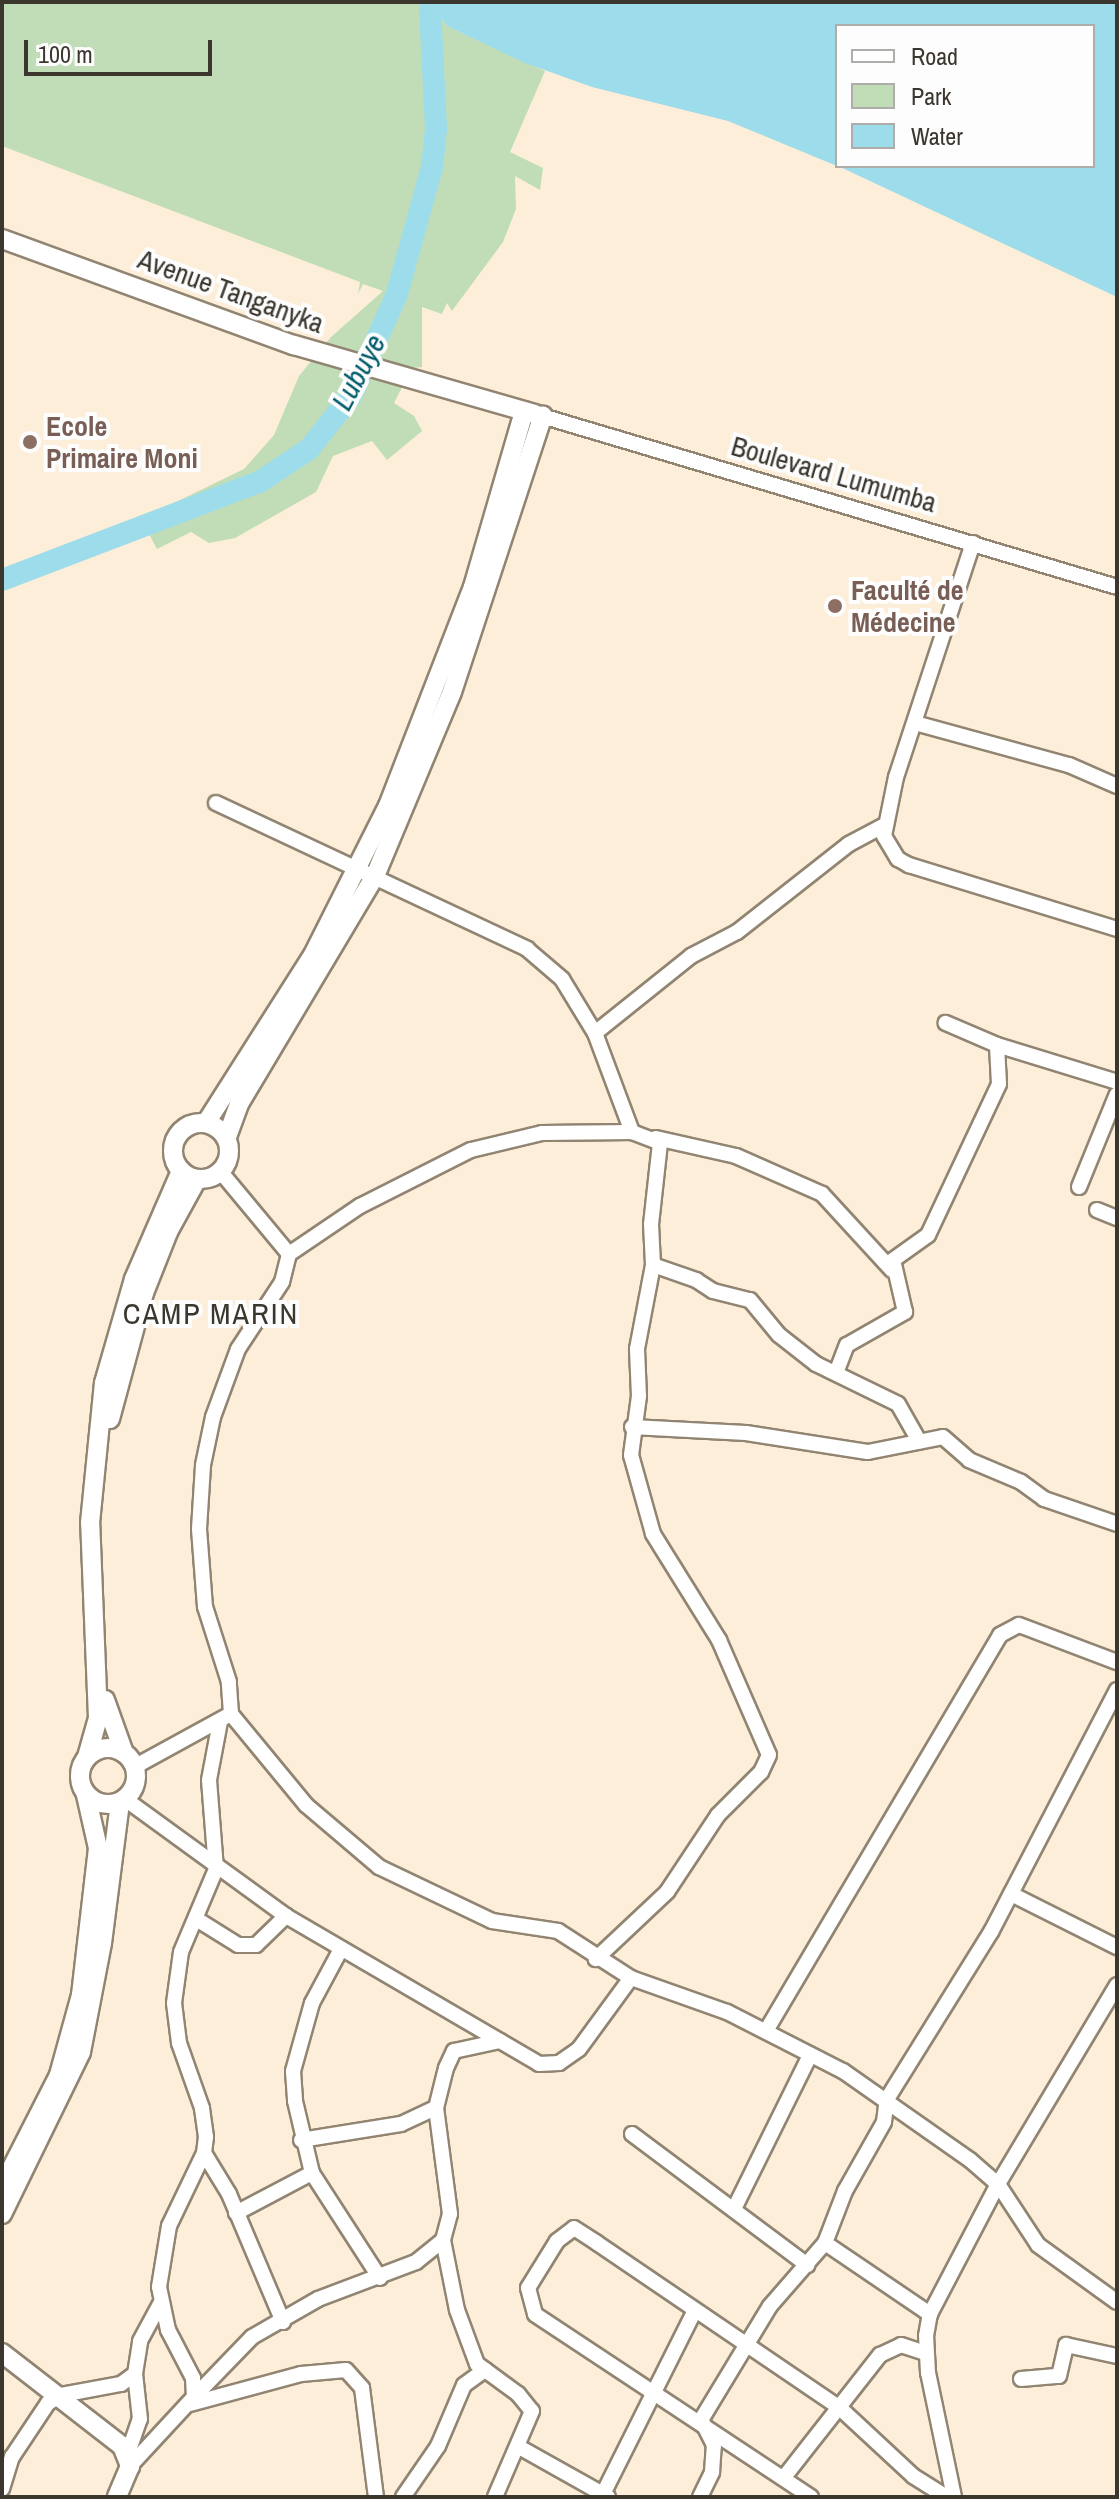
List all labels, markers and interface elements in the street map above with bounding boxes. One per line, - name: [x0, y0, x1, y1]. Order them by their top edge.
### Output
- scale bar: [28, 24, 216, 74]
- legend: [835, 24, 1095, 168]
- text: 100 m: [38, 38, 93, 70]
- text: Road: [911, 40, 958, 72]
- text: Park: [911, 80, 951, 112]
- text: Water: [911, 120, 963, 152]
- street label: Avenue Tanganyka: [133, 242, 329, 340]
- water label: Lubuye: [323, 328, 393, 416]
- place label: Ecole Primaire Moni: [46, 409, 198, 475]
- street label: Boulevard Lumumba: [728, 429, 940, 519]
- marker: Ecole Primaire Moni: [21, 433, 39, 451]
- place label: Faculté de Médecine: [851, 573, 963, 639]
- marker: Faculté de Médecine: [826, 597, 844, 615]
- district label: CAMP MARIN: [122, 1295, 300, 1331]

